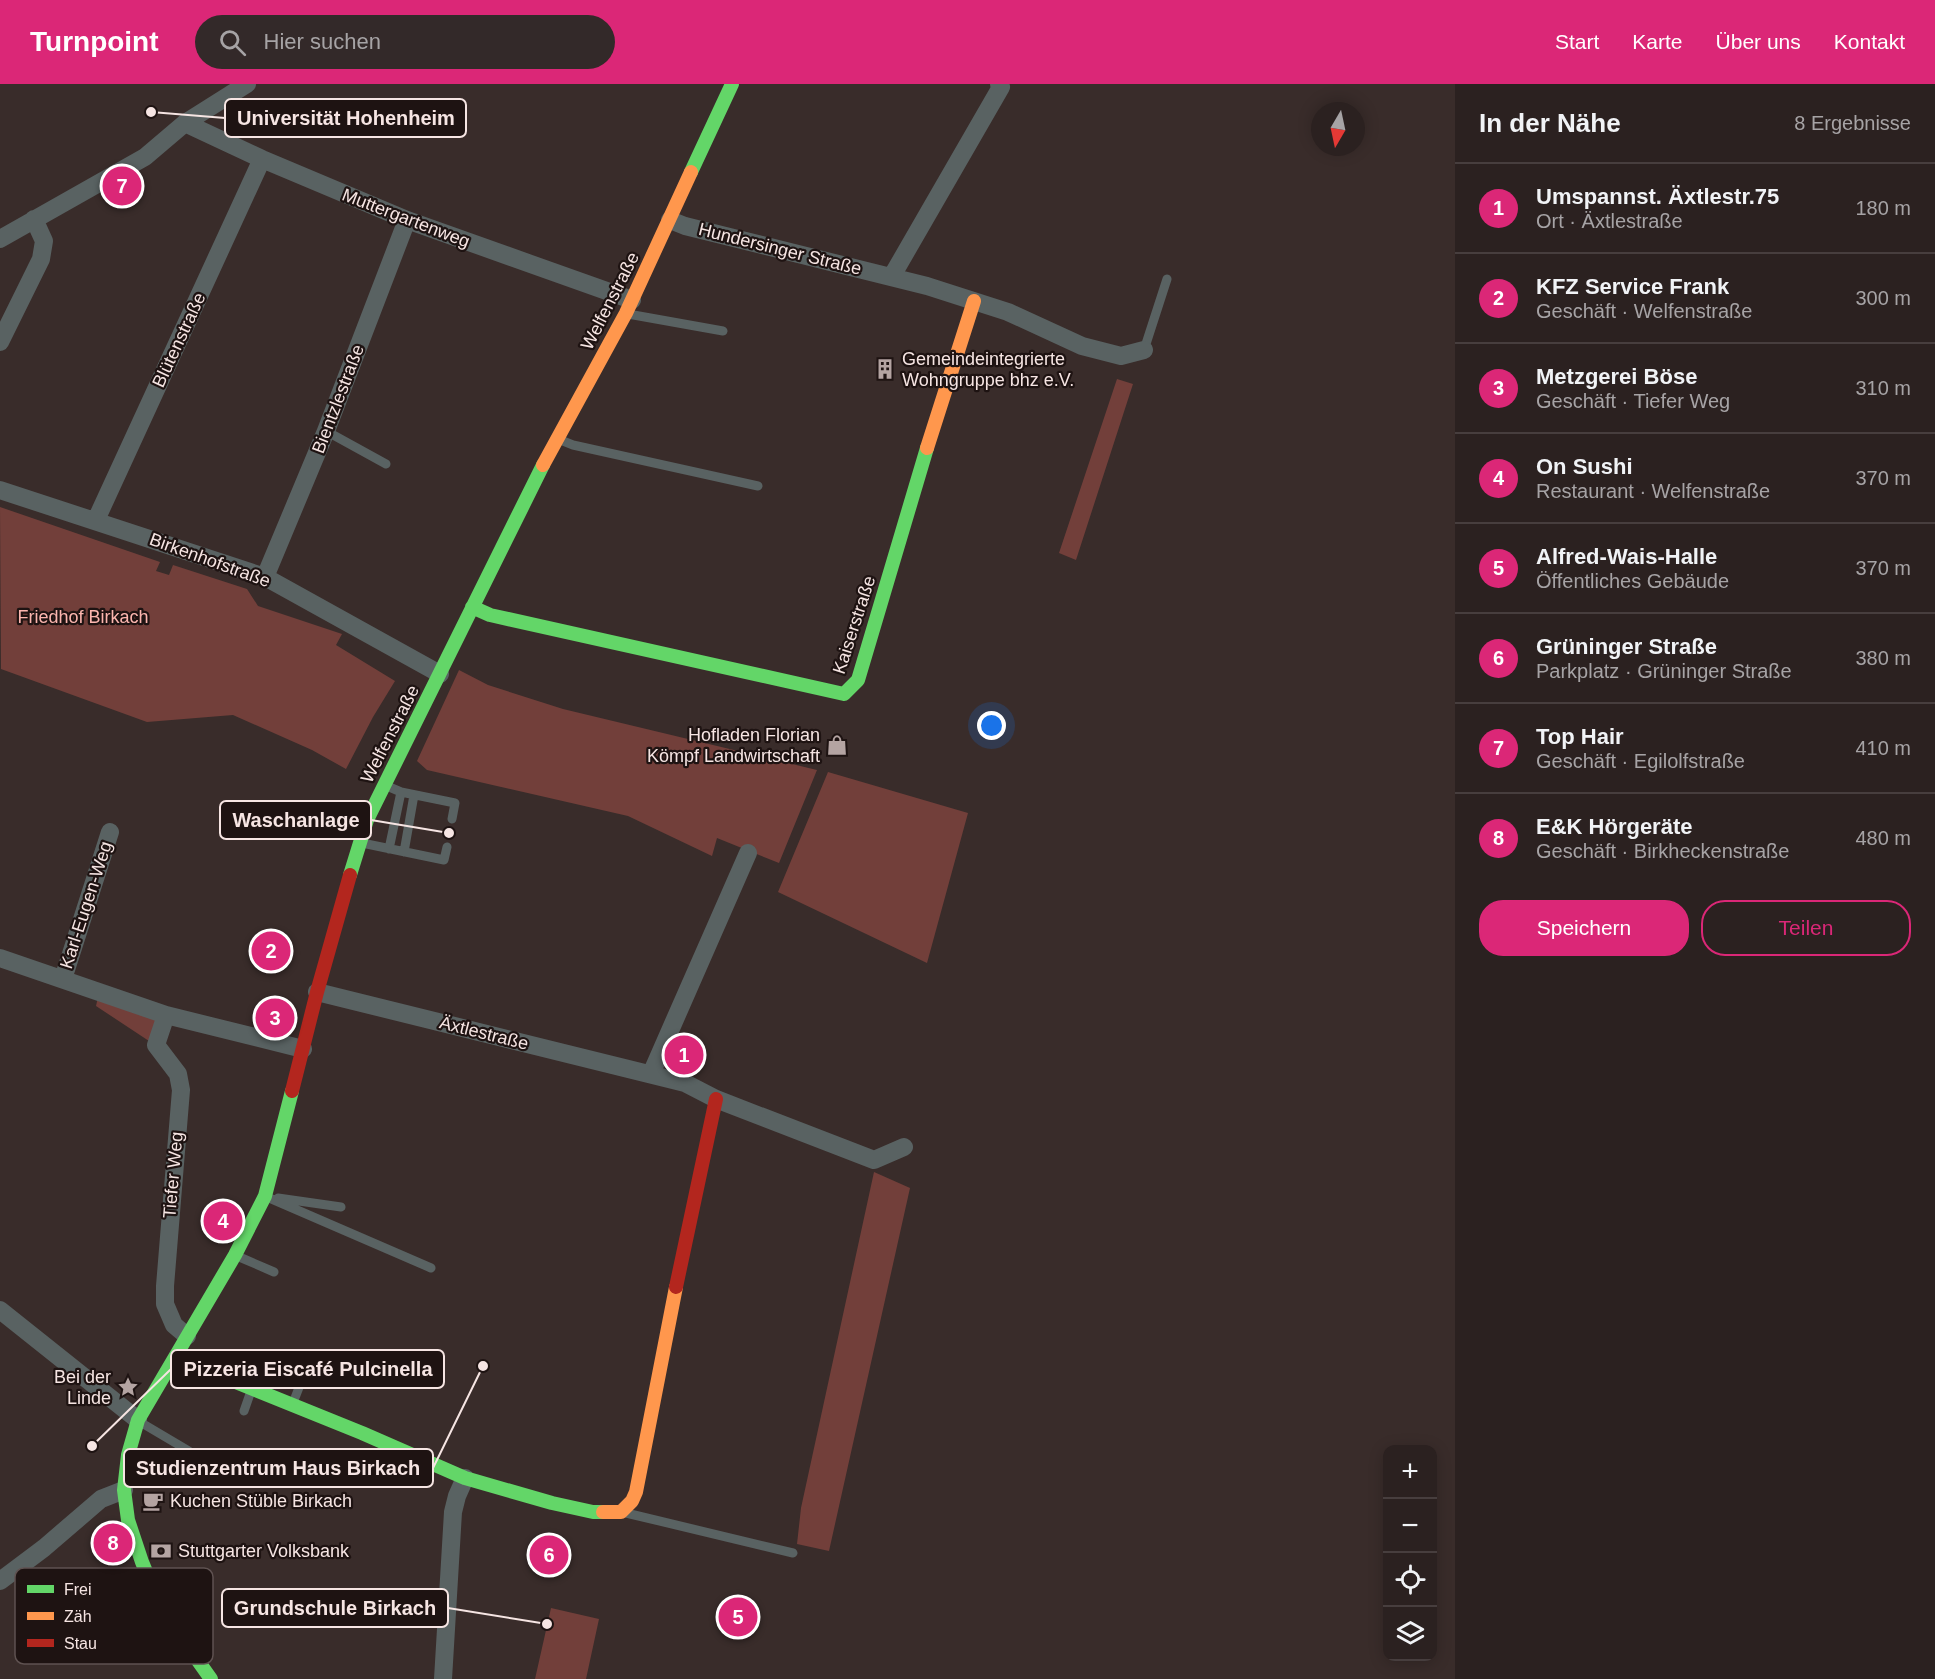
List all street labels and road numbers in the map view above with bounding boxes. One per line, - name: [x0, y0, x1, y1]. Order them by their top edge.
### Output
- street label: Muttergartenweg: [339, 184, 473, 252]
- street label: Hundersinger Straße: [697, 219, 863, 279]
- street label: Welfenstraße: [577, 249, 643, 353]
- street label: Blütenstraße: [148, 290, 210, 390]
- street label: Bientzlestraße: [308, 342, 368, 456]
- street label: Birkenhofstraße: [147, 529, 273, 591]
- street label: Kaiserstraße: [829, 573, 879, 677]
- street label: Welfenstraße: [357, 682, 423, 786]
- street label: Karl-Eugen-Weg: [56, 839, 116, 971]
- street label: Äxtlestraße: [437, 1012, 531, 1054]
- street label: Tiefer Weg: [159, 1131, 187, 1219]

